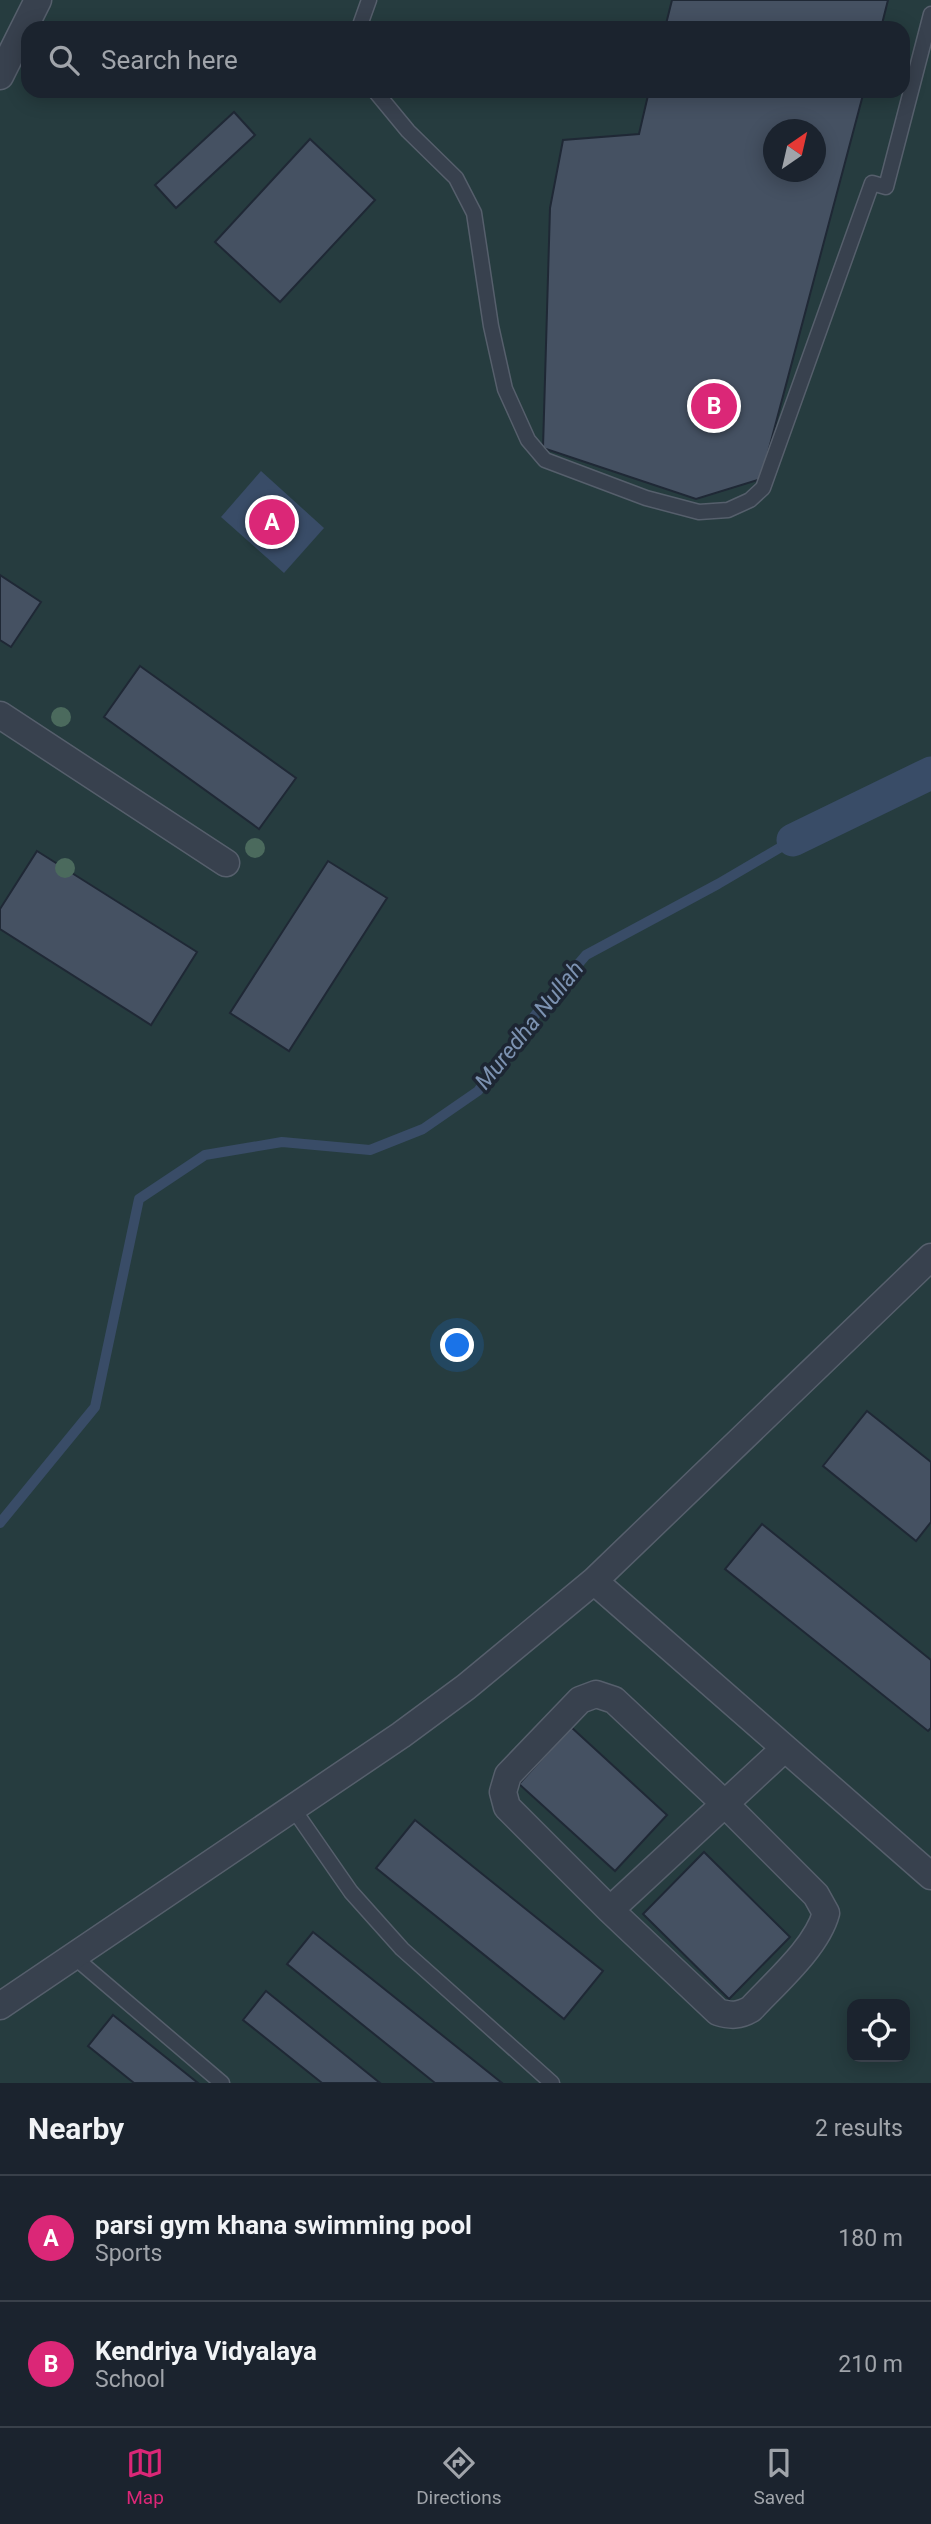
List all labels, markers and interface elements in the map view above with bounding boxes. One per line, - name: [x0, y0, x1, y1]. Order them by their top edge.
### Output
- search box: [21, 21, 910, 98]
- icon: search: [45, 41, 83, 79]
- text: Search here: [101, 45, 238, 75]
- north arrow: [763, 119, 826, 182]
- pin: B: [691, 380, 737, 432]
- pin: A: [249, 496, 295, 548]
- water label: Muredha Nullah: [469, 956, 589, 1095]
- your location: [440, 1328, 474, 1362]
- map controls: [847, 1999, 910, 2062]
- button: locate: [847, 1999, 910, 2062]
- text: Nearby: [28, 2111, 124, 2146]
- text: 2 results: [815, 2115, 903, 2142]
- text: parsi gym khana swimming pool: [95, 2210, 472, 2240]
- text: A: [43, 2225, 59, 2252]
- text: 180 m: [838, 2225, 903, 2252]
- text: Sports: [95, 2240, 162, 2267]
- text: Kendriya Vidyalaya: [95, 2336, 317, 2366]
- text: B: [44, 2351, 58, 2378]
- text: 210 m: [838, 2351, 903, 2378]
- text: School: [95, 2366, 165, 2393]
- tab: Map: [126, 2444, 164, 2509]
- tab: Directions: [416, 2444, 501, 2509]
- tab: Saved: [754, 2444, 805, 2509]

